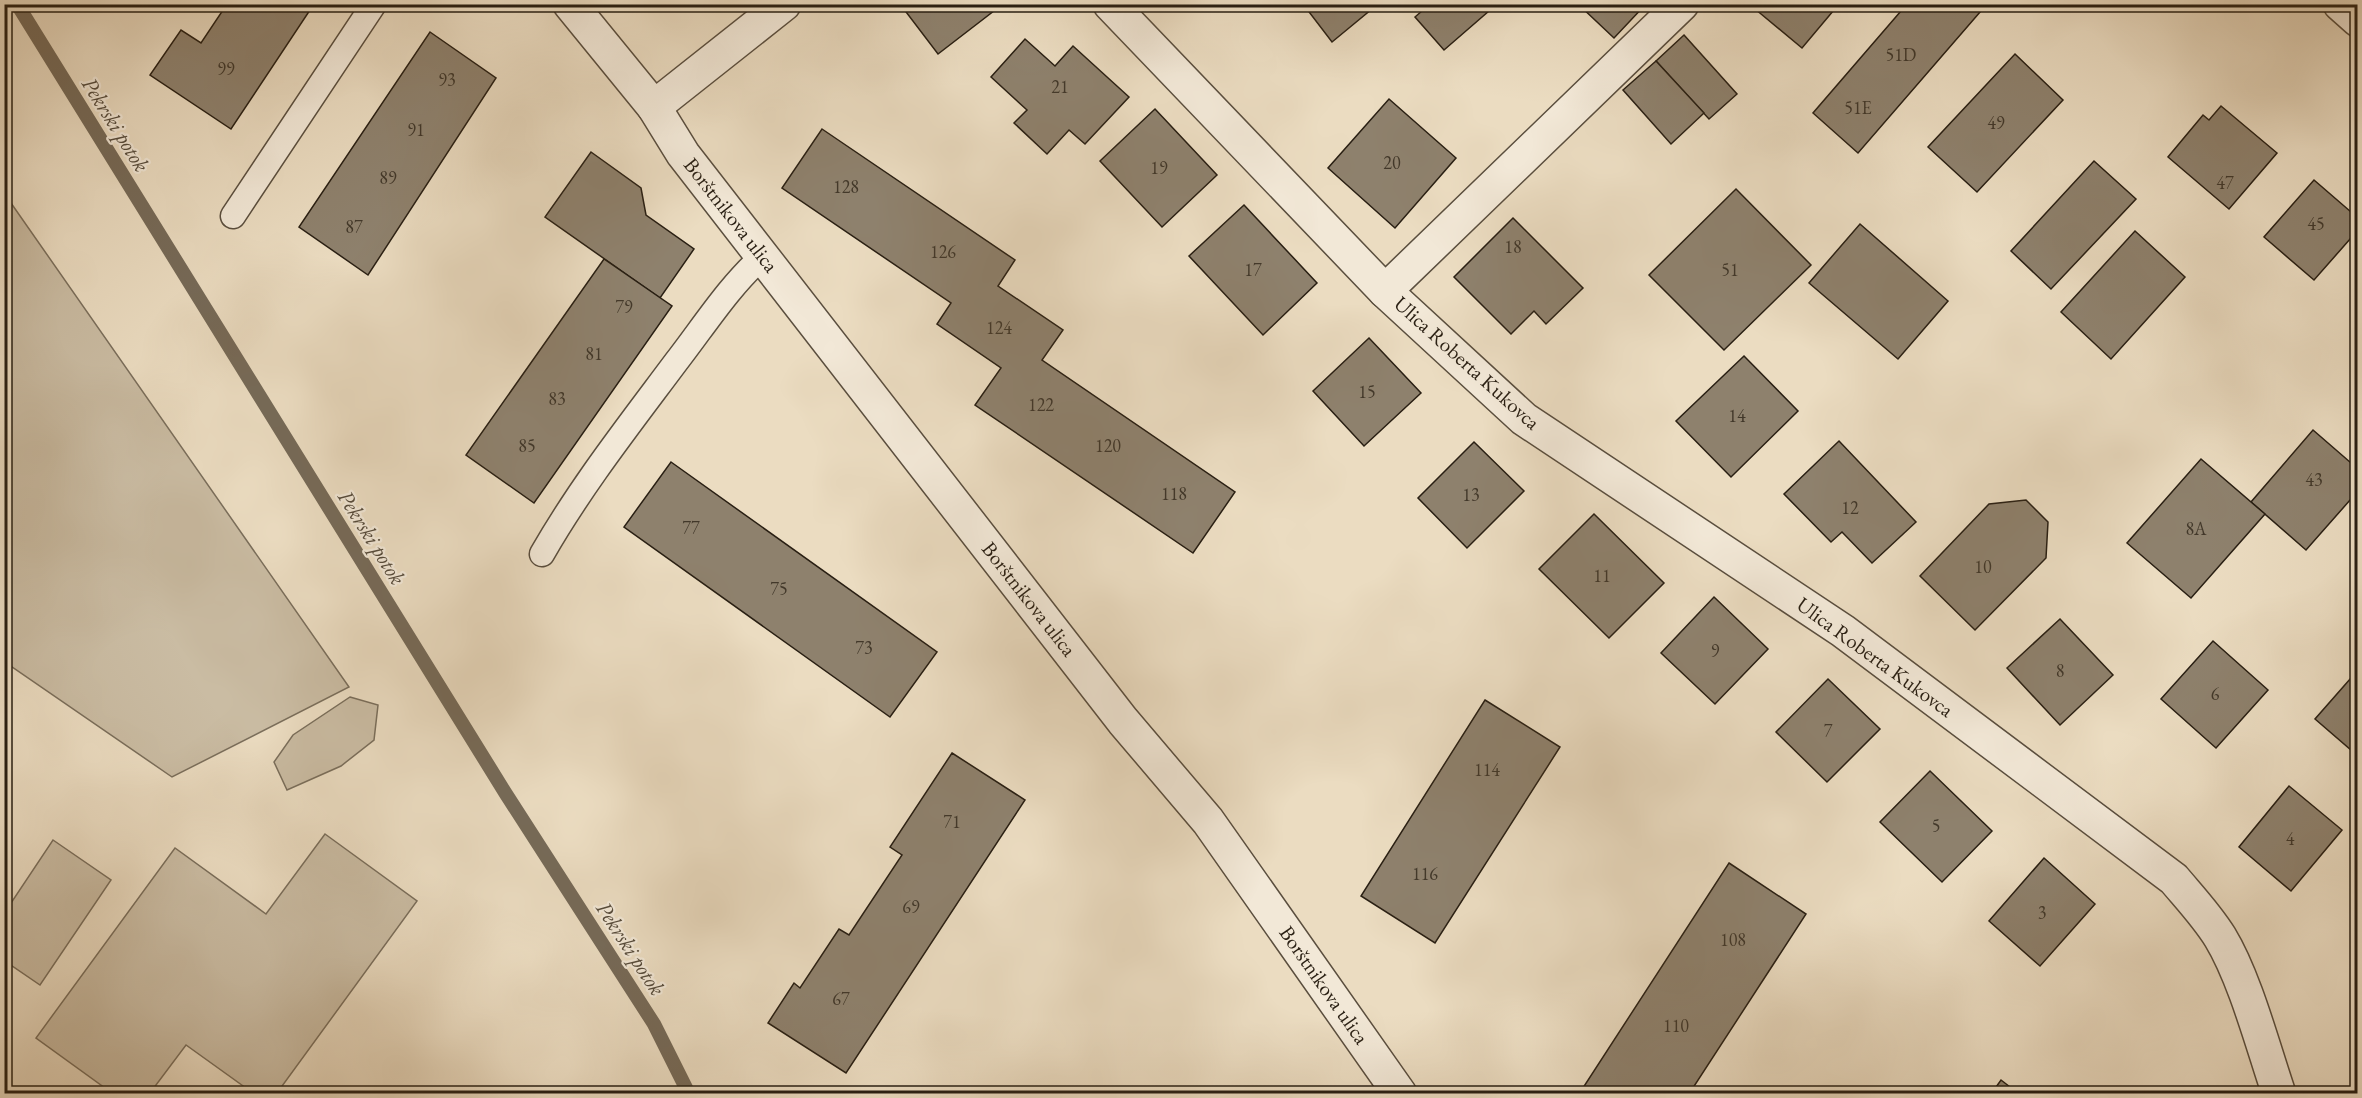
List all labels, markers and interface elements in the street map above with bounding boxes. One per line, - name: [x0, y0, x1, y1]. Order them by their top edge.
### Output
- house number: 51D: [1886, 43, 1916, 66]
- house number: 99: [217, 57, 235, 80]
- house number: 93: [438, 68, 456, 91]
- water label: Pekrski potok: [75, 71, 156, 177]
- house number: 21: [1051, 75, 1069, 98]
- house number: 51E: [1844, 96, 1872, 119]
- house number: 49: [1987, 111, 2005, 134]
- house number: 91: [407, 118, 425, 141]
- house number: 20: [1383, 151, 1401, 174]
- street label: Borštnikova ulica: [678, 152, 785, 278]
- house number: 19: [1150, 156, 1168, 179]
- house number: 89: [379, 166, 397, 189]
- house number: 47: [2216, 171, 2234, 194]
- house number: 128: [833, 175, 859, 198]
- house number: 45: [2307, 212, 2325, 235]
- house number: 87: [345, 215, 363, 238]
- house number: 18: [1504, 235, 1522, 258]
- house number: 126: [930, 240, 956, 263]
- house number: 17: [1244, 258, 1262, 281]
- house number: 51: [1721, 258, 1739, 281]
- street label: Ulica Roberta Kukovca: [1389, 290, 1547, 436]
- house number: 79: [615, 295, 633, 318]
- house number: 124: [986, 316, 1012, 339]
- house number: 81: [585, 342, 603, 365]
- house number: 15: [1358, 380, 1376, 403]
- house number: 83: [548, 387, 566, 410]
- house number: 122: [1028, 393, 1054, 416]
- house number: 14: [1728, 404, 1746, 427]
- house number: 85: [518, 434, 536, 457]
- house number: 120: [1095, 434, 1121, 457]
- house number: 43: [2305, 468, 2323, 491]
- house number: 118: [1161, 482, 1187, 505]
- house number: 13: [1462, 483, 1480, 506]
- water label: Pekrski potok: [331, 484, 412, 590]
- house number: 12: [1841, 496, 1859, 519]
- house number: 77: [682, 516, 700, 539]
- house number: 8A: [2185, 517, 2207, 540]
- street label: Borštnikova ulica: [976, 536, 1083, 662]
- house number: 10: [1974, 555, 1992, 578]
- house number: 11: [1593, 564, 1611, 587]
- house number: 75: [770, 577, 788, 600]
- street label: Ulica Roberta Kukovca: [1791, 591, 1960, 723]
- house number: 73: [855, 636, 873, 659]
- house number: 9: [1711, 639, 1720, 662]
- house number: 8: [2056, 659, 2064, 682]
- house number: 6: [2211, 682, 2220, 705]
- house number: 7: [1824, 719, 1833, 742]
- house number: 114: [1474, 758, 1500, 781]
- house number: 71: [943, 810, 961, 833]
- house number: 5: [1932, 814, 1940, 837]
- house number: 4: [2286, 827, 2295, 850]
- house number: 116: [1412, 862, 1438, 885]
- house number: 69: [902, 895, 920, 918]
- water label: Pekrski potok: [589, 896, 672, 1001]
- house number: 3: [2038, 901, 2046, 924]
- street label: Borštnikova ulica: [1274, 920, 1376, 1050]
- house number: 108: [1720, 928, 1746, 951]
- house number: 67: [832, 987, 850, 1010]
- house number: 110: [1663, 1014, 1689, 1037]

